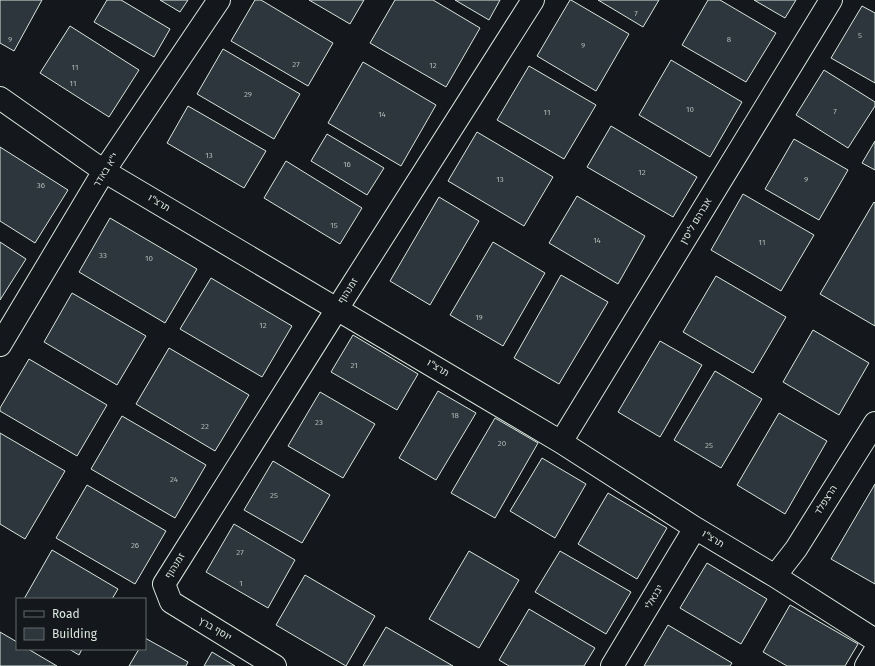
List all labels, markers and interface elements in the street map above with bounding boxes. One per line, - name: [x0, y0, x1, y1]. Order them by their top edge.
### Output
- house number: 7: [634, 9, 638, 18]
- house number: 5: [858, 31, 862, 40]
- house number: 9: [8, 35, 12, 44]
- house number: 8: [727, 35, 732, 44]
- house number: 9: [581, 41, 585, 50]
- house number: 27: [292, 60, 300, 69]
- house number: 12: [429, 61, 437, 70]
- house number: 11: [72, 63, 78, 72]
- house number: 11: [70, 79, 76, 88]
- house number: 29: [244, 90, 252, 99]
- house number: 10: [686, 105, 694, 114]
- house number: 7: [833, 107, 837, 116]
- house number: 11: [544, 108, 550, 117]
- house number: 14: [378, 110, 387, 119]
- street label: י"א באדר: [91, 151, 121, 189]
- house number: 13: [205, 151, 213, 160]
- house number: 16: [343, 160, 351, 169]
- house number: 12: [638, 168, 646, 177]
- house number: 13: [496, 175, 504, 184]
- house number: 9: [804, 175, 808, 184]
- house number: 36: [37, 181, 45, 190]
- street label: תרצ"ו: [146, 192, 172, 214]
- street label: אברהם ליסין: [677, 196, 715, 246]
- house number: 15: [330, 221, 338, 230]
- house number: 14: [593, 236, 602, 245]
- house number: 11: [759, 238, 765, 247]
- house number: 33: [99, 251, 107, 260]
- house number: 10: [145, 254, 153, 263]
- street label: זמנהוף: [335, 275, 361, 306]
- house number: 19: [475, 313, 483, 322]
- house number: 12: [259, 321, 267, 330]
- street label: תרצ"ו: [425, 357, 451, 379]
- house number: 21: [350, 361, 358, 370]
- house number: 18: [451, 411, 460, 420]
- house number: 23: [315, 418, 323, 427]
- house number: 22: [201, 422, 209, 431]
- house number: 20: [498, 439, 507, 448]
- house number: 25: [705, 441, 713, 450]
- house number: 24: [170, 475, 179, 484]
- street label: הרצפלד: [812, 483, 840, 517]
- house number: 25: [270, 491, 278, 500]
- street label: תרצ"ו: [700, 528, 726, 550]
- house number: 26: [131, 541, 139, 550]
- house number: 27: [236, 548, 244, 557]
- street label: זמנהוף: [162, 550, 188, 581]
- house number: 1: [239, 579, 243, 588]
- street label: יבנאלי: [642, 583, 666, 611]
- legend: [16, 598, 146, 650]
- text: Road: [52, 607, 80, 621]
- street label: יוסף ברץ: [196, 614, 234, 644]
- text: Building: [52, 627, 98, 641]

